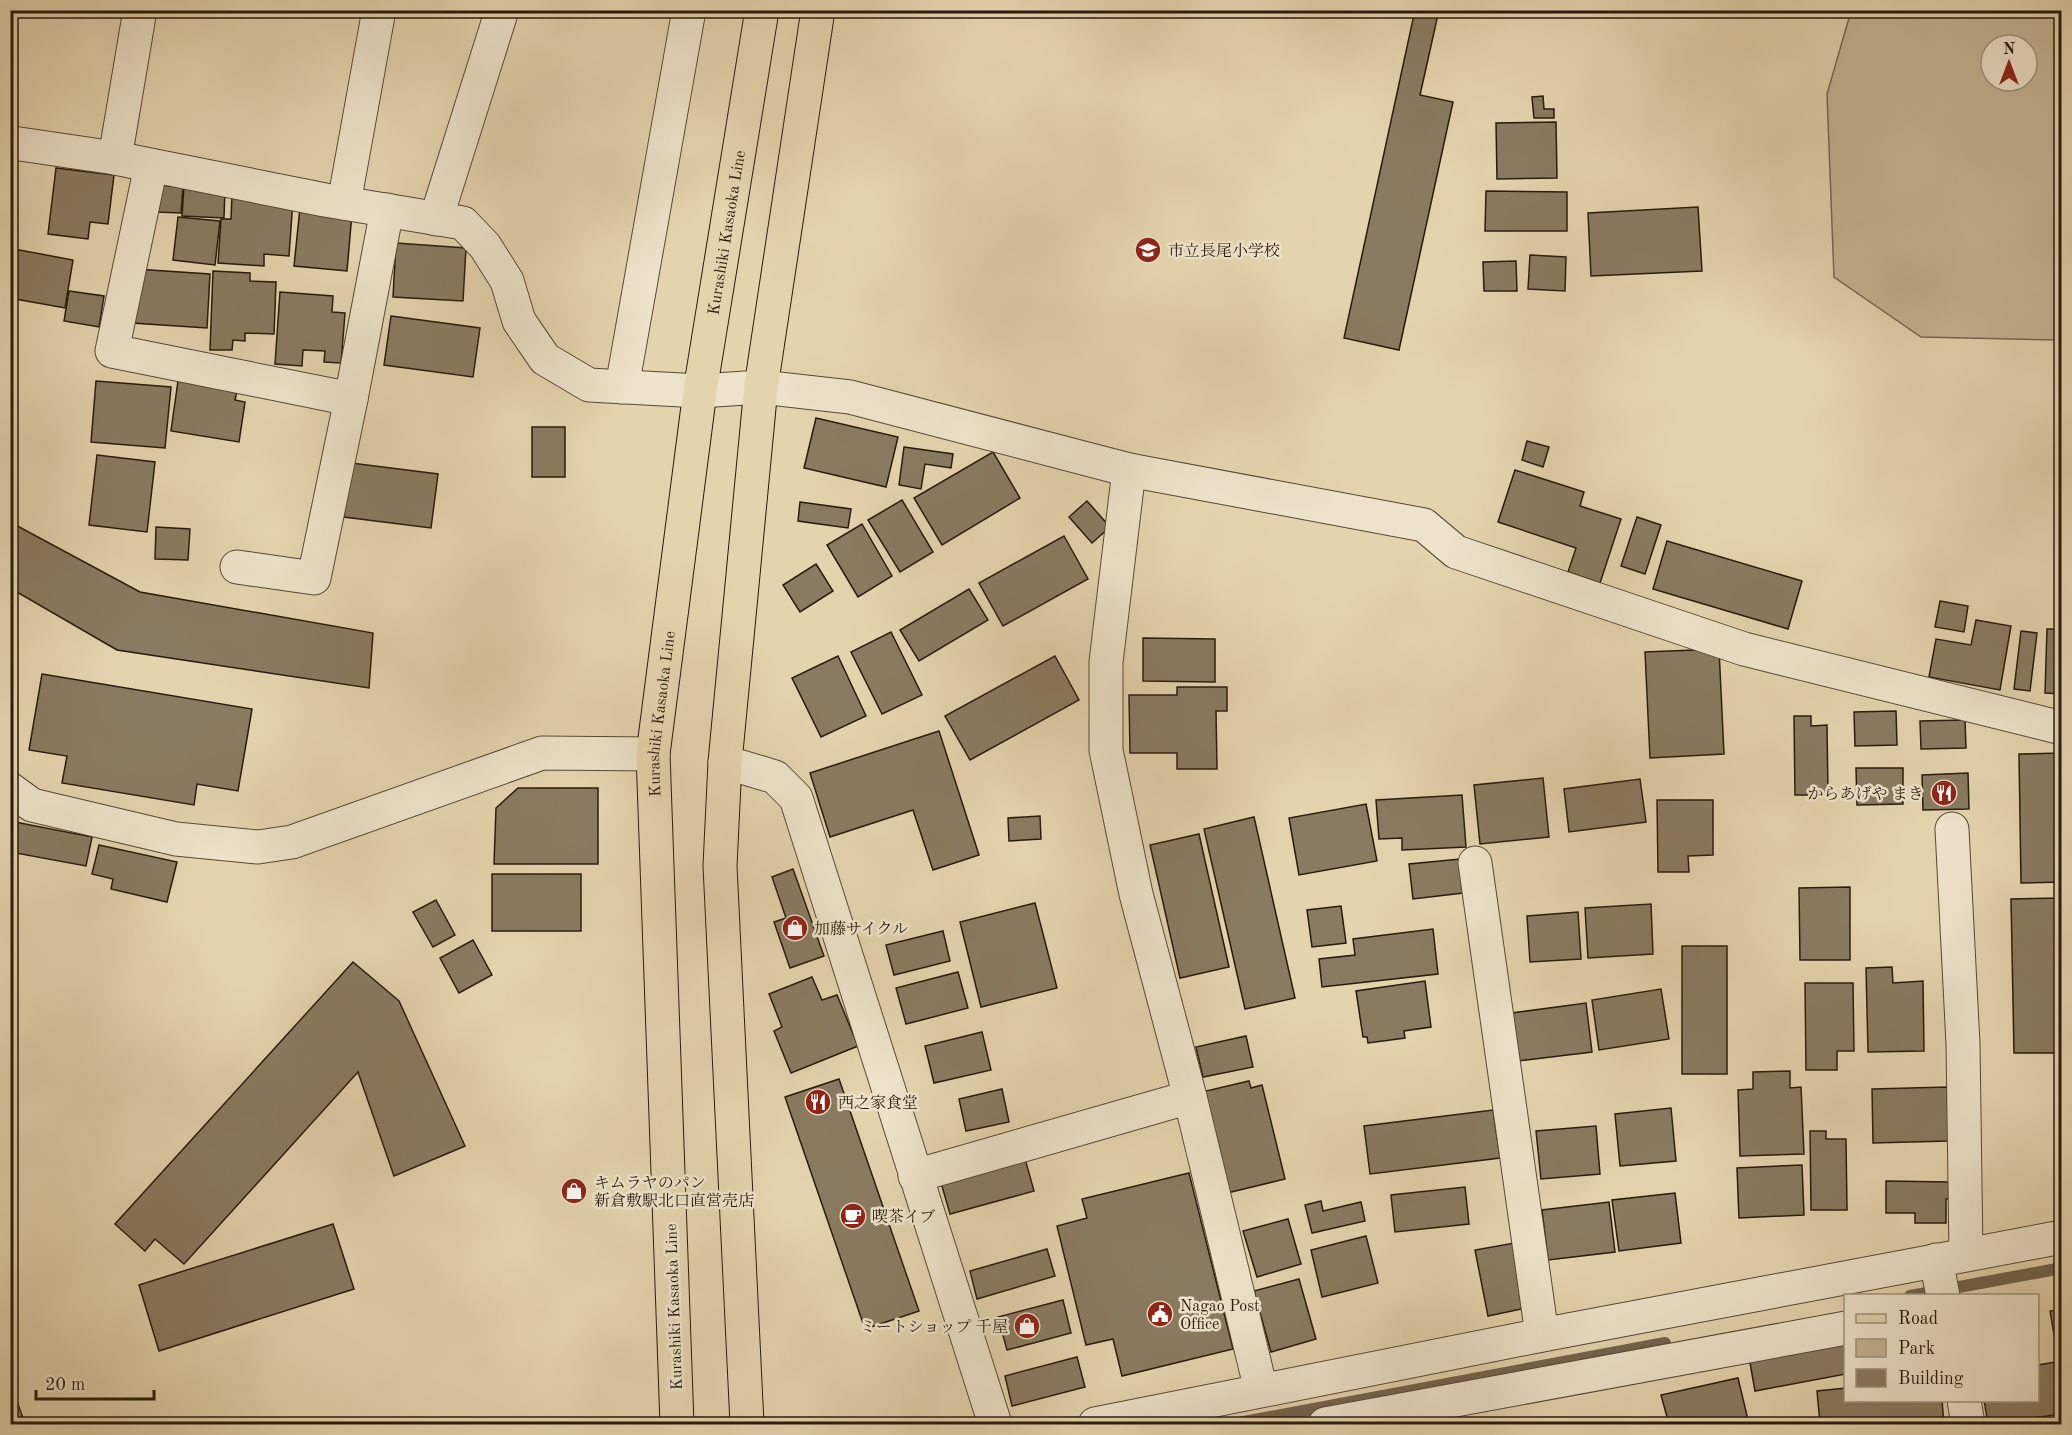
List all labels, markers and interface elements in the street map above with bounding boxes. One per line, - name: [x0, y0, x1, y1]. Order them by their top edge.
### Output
- north arrow: [1979, 33, 2039, 93]
- text: N: [2003, 42, 2016, 58]
- street label: Kurashiki Kasaoka Line: [706, 149, 749, 317]
- school or university icon: 市立長尾小学校: [1133, 235, 1163, 265]
- place label: 市立長尾小学校: [1168, 242, 1280, 260]
- street label: Kurashiki Kasaoka Line: [647, 630, 679, 797]
- restaurant icon: からあげや まき: [1929, 778, 1959, 808]
- place label: からあげや まき: [1808, 785, 1924, 803]
- shop icon: 加藤サイクル: [780, 913, 810, 943]
- place label: 加藤サイクル: [814, 920, 908, 938]
- restaurant icon: 西之家食堂: [803, 1087, 833, 1117]
- place label: 西之家食堂: [838, 1094, 918, 1112]
- place label: キムラヤのパン 新倉敷駅北口直営売店: [594, 1175, 754, 1210]
- shop icon: キムラヤのパン 新倉敷駅北口直営売店: [559, 1176, 589, 1206]
- cafe icon: 喫茶イブ: [838, 1201, 868, 1231]
- place label: 喫茶イブ: [872, 1208, 936, 1226]
- street label: Kurashiki Kasaoka Line: [664, 1223, 686, 1391]
- legend: [1844, 1294, 2039, 1402]
- public building icon: Nagao Post Office: [1145, 1299, 1175, 1329]
- place label: Nagao Post Office: [1180, 1299, 1260, 1333]
- text: Road: [1898, 1310, 1938, 1328]
- shop icon: ミートショップ 千屋: [1012, 1311, 1042, 1341]
- place label: ミートショップ 千屋: [860, 1318, 1008, 1336]
- text: Park: [1898, 1340, 1935, 1358]
- scale bar: [36, 1363, 154, 1401]
- text: Building: [1898, 1370, 1964, 1388]
- text: 20 m: [45, 1376, 85, 1394]

